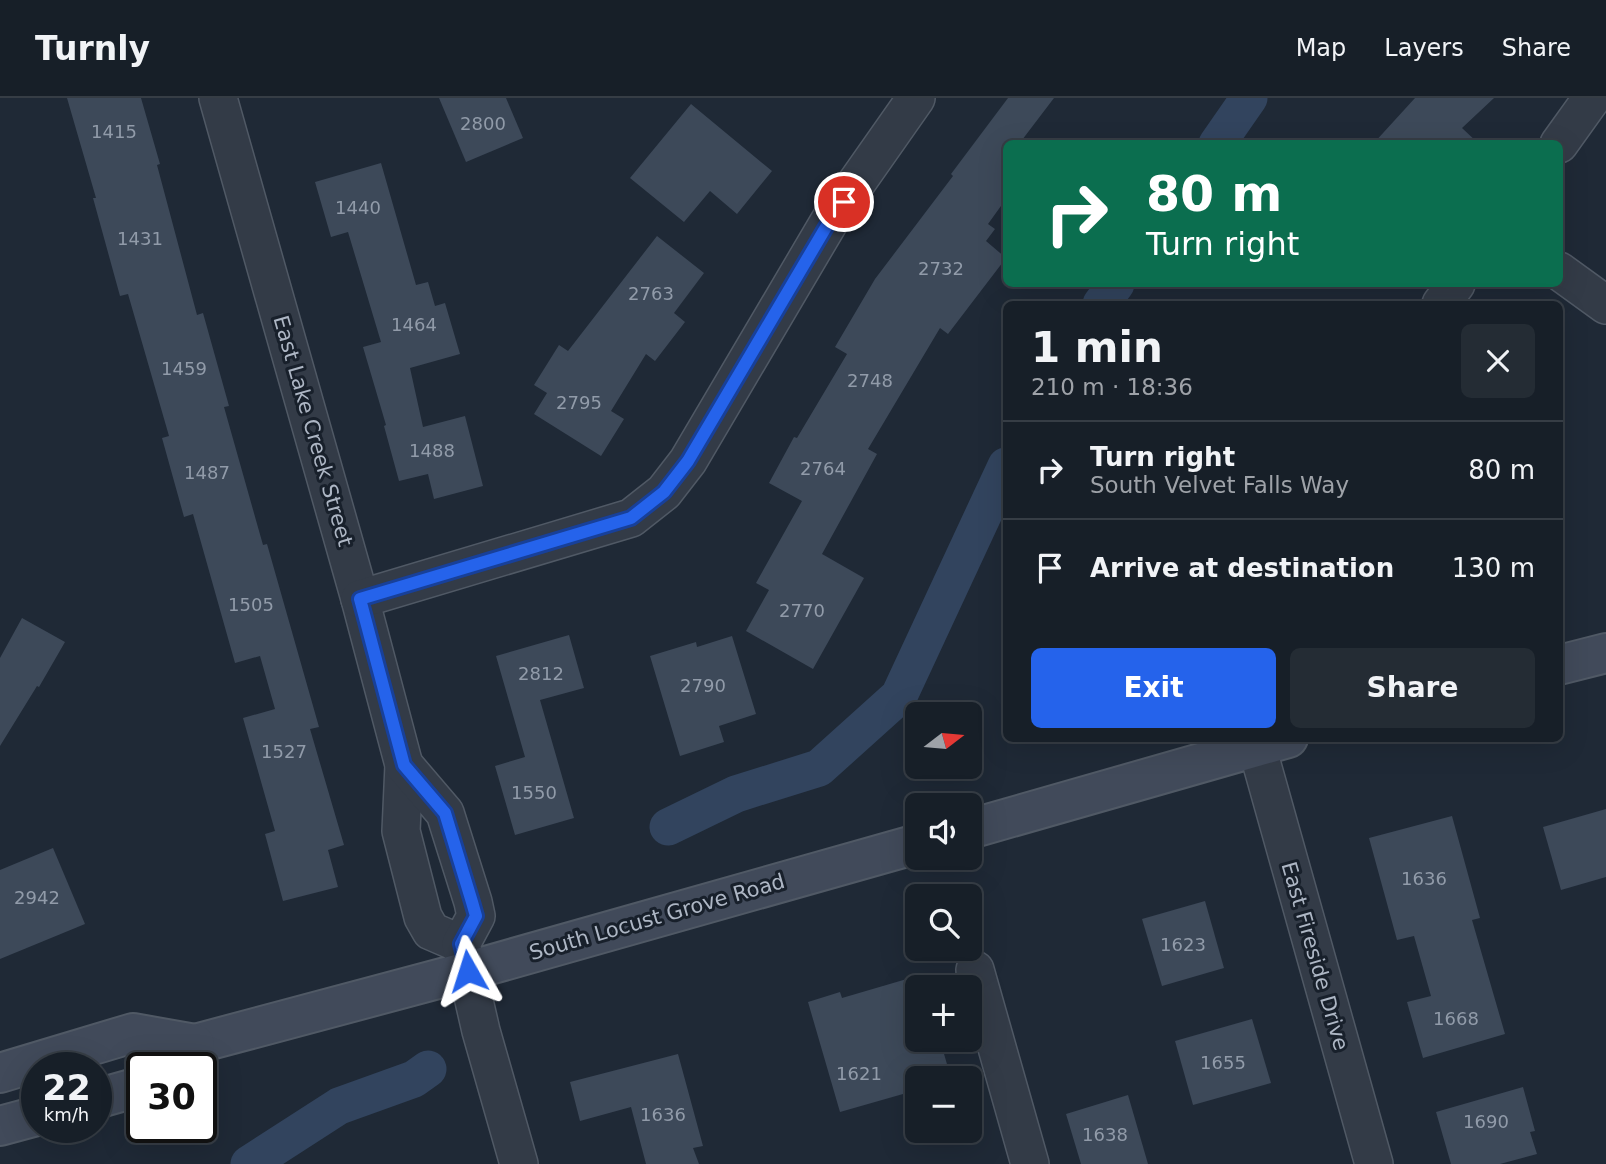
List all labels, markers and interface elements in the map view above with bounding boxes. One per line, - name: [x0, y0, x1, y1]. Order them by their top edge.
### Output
- text: Turnly: [35, 29, 150, 68]
- text: Map: [1296, 34, 1346, 62]
- text: Layers: [1384, 34, 1464, 62]
- text: Share: [1502, 34, 1571, 62]
- house number: 2800: [460, 113, 506, 134]
- house number: 1415: [91, 121, 137, 142]
- text: 80 m: [1146, 166, 1282, 223]
- icon: right: [1031, 168, 1122, 259]
- pin: [814, 172, 874, 232]
- icon: arrive: [825, 183, 863, 221]
- house number: 1440: [335, 197, 381, 218]
- text: Turn right: [1146, 225, 1299, 263]
- house number: 1431: [117, 228, 163, 249]
- house number: 2732: [918, 258, 964, 279]
- house number: 2763: [628, 283, 674, 304]
- street label: East Lake Creek Street: [269, 313, 357, 549]
- house number: 1464: [391, 314, 437, 335]
- text: 1 min: [1031, 323, 1163, 372]
- button: close: [1461, 324, 1535, 398]
- house number: 1459: [161, 358, 207, 379]
- house number: 2748: [847, 370, 893, 391]
- text: 210 m · 18:36: [1031, 374, 1193, 400]
- house number: 2795: [556, 392, 602, 413]
- house number: 1488: [409, 440, 455, 461]
- text: Turn right: [1090, 442, 1235, 472]
- icon: right: [1031, 451, 1069, 489]
- text: 80 m: [1468, 455, 1535, 485]
- house number: 2764: [800, 458, 846, 479]
- house number: 1487: [184, 462, 230, 483]
- text: South Velvet Falls Way: [1090, 472, 1349, 498]
- icon: arrive: [1031, 549, 1069, 587]
- text: Arrive at destination: [1090, 553, 1394, 583]
- text: 130 m: [1452, 553, 1535, 583]
- house number: 1505: [228, 594, 274, 615]
- house number: 2770: [779, 600, 825, 621]
- button: Exit: [1031, 648, 1276, 728]
- button: Share: [1290, 648, 1535, 728]
- house number: 2812: [518, 663, 564, 684]
- house number: 2790: [680, 675, 726, 696]
- north arrow: [905, 702, 982, 779]
- map controls: [905, 702, 982, 1143]
- house number: 1527: [261, 741, 307, 762]
- house number: 1550: [511, 782, 557, 803]
- button: sound: [905, 793, 982, 870]
- street label: East Fireside Drive: [1277, 859, 1353, 1053]
- house number: 1636: [1401, 868, 1447, 889]
- street label: South Locust Grove Road: [527, 869, 787, 965]
- button: search: [905, 884, 982, 961]
- house number: 2942: [14, 887, 60, 908]
- position arrow: [431, 934, 505, 1008]
- house number: 1623: [1160, 934, 1206, 955]
- button: +: [905, 975, 982, 1052]
- house number: 1668: [1433, 1008, 1479, 1029]
- speed limit sign: 30: [126, 1052, 217, 1143]
- house number: 1655: [1200, 1052, 1246, 1073]
- house number: 1621: [836, 1063, 882, 1084]
- button: −: [905, 1066, 982, 1143]
- text: 22: [42, 1068, 91, 1108]
- text: km/h: [44, 1104, 89, 1125]
- house number: 1636: [640, 1104, 686, 1125]
- house number: 1690: [1463, 1111, 1509, 1132]
- house number: 1638: [1082, 1124, 1128, 1145]

